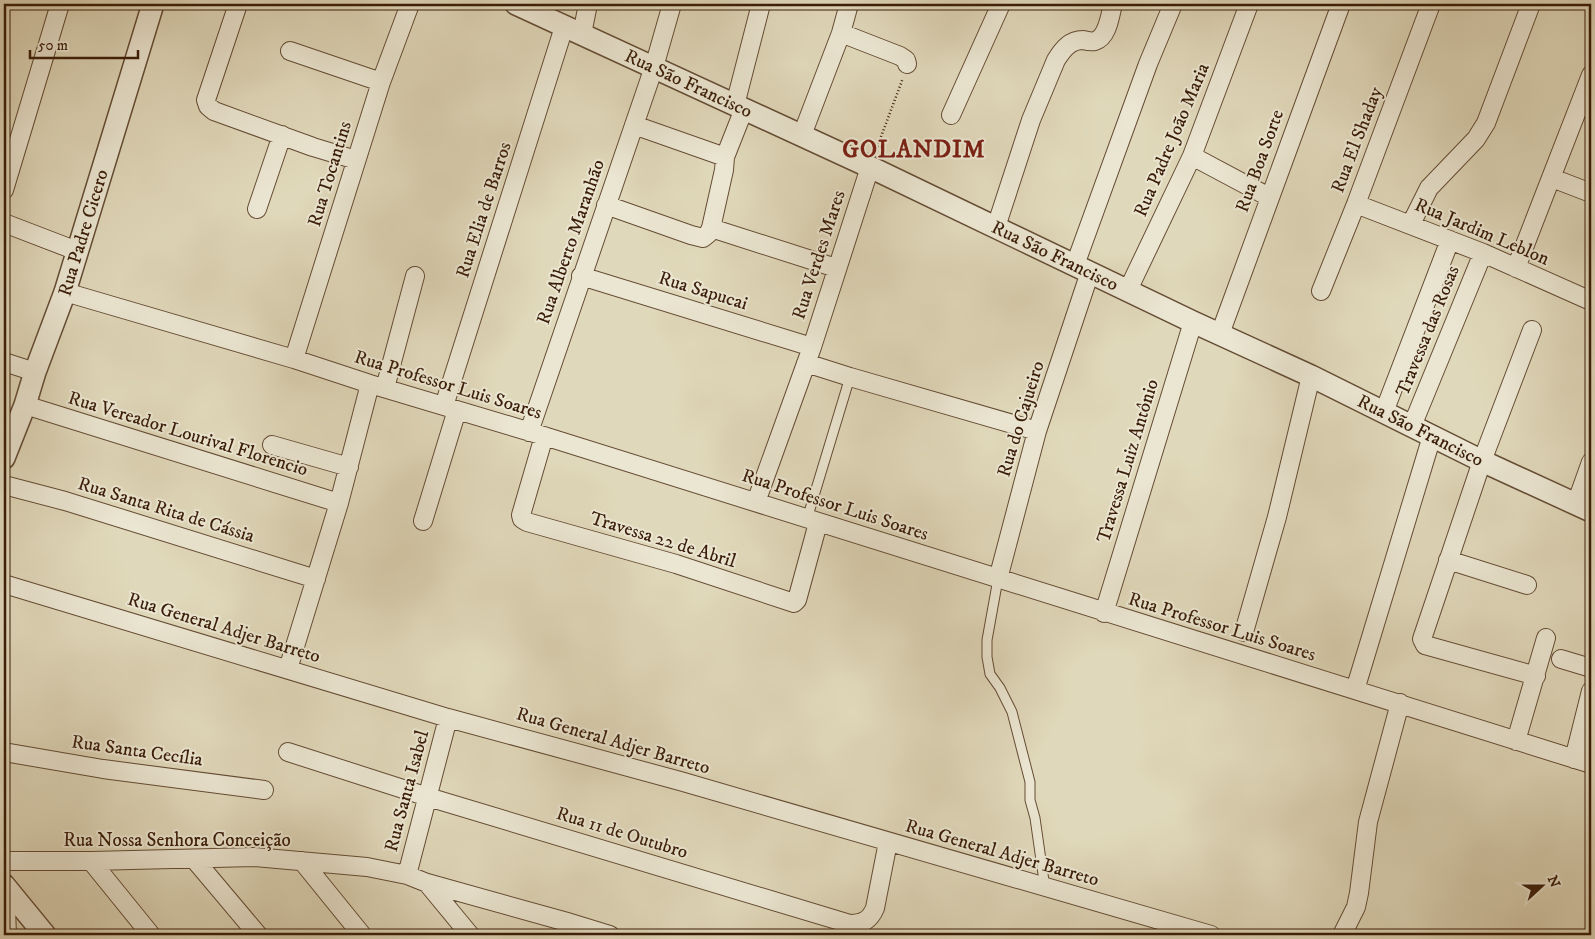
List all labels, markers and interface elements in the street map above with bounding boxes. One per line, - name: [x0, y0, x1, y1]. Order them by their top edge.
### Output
- scale bar: [30, 28, 138, 60]
- text: 50 m: [38, 36, 68, 55]
- street label: Rua São Francisco: [621, 44, 756, 123]
- street label: Rua Padre João Maria: [1129, 60, 1215, 220]
- street label: Rua El Shaday: [1326, 83, 1388, 196]
- street label: Rua Boa Sorte: [1231, 106, 1289, 215]
- street label: Rua Tocantins: [303, 119, 357, 229]
- district label: GOLANDIM: [842, 135, 986, 165]
- street label: Rua Elia de Barros: [451, 139, 517, 281]
- street label: Rua Alberto Maranhão: [532, 157, 610, 327]
- street label: Rua Padre Cicero: [53, 166, 113, 299]
- street label: Rua Verdes Mares: [787, 188, 851, 322]
- street label: Rua Jardim Leblon: [1411, 193, 1553, 271]
- street label: Rua São Francisco: [988, 216, 1122, 296]
- street label: Travessa das Rosas: [1391, 262, 1465, 400]
- street label: Rua Sapucai: [656, 267, 750, 315]
- street label: Rua Professor Luis Soares: [351, 346, 545, 424]
- street label: Rua do Cajueiro: [992, 358, 1050, 480]
- street label: Travessa Luiz Antônio: [1092, 376, 1164, 546]
- street label: Rua Vereador Lourival Florencio: [65, 387, 311, 481]
- street label: Rua São Francisco: [1354, 389, 1487, 471]
- street label: Rua Professor Luis Soares: [739, 464, 931, 546]
- street label: Rua Santa Rita de Cássia: [75, 472, 257, 548]
- street label: Travessa 22 de Abril: [587, 507, 739, 573]
- street label: Rua General Adjer Barreto: [125, 588, 323, 668]
- street label: Rua Professor Luis Soares: [1125, 588, 1319, 666]
- street label: Rua General Adjer Barreto: [514, 702, 712, 780]
- street label: Rua Santa Isabel: [380, 727, 434, 854]
- street label: Rua Santa Cecília: [70, 730, 204, 772]
- street label: Rua 11 de Outubro: [553, 802, 691, 864]
- street label: Rua General Adjer Barreto: [903, 814, 1101, 892]
- street label: Rua Nossa Senhora Conceição: [63, 829, 291, 852]
- north arrow: [1518, 862, 1568, 912]
- text: N: [1543, 873, 1564, 891]

